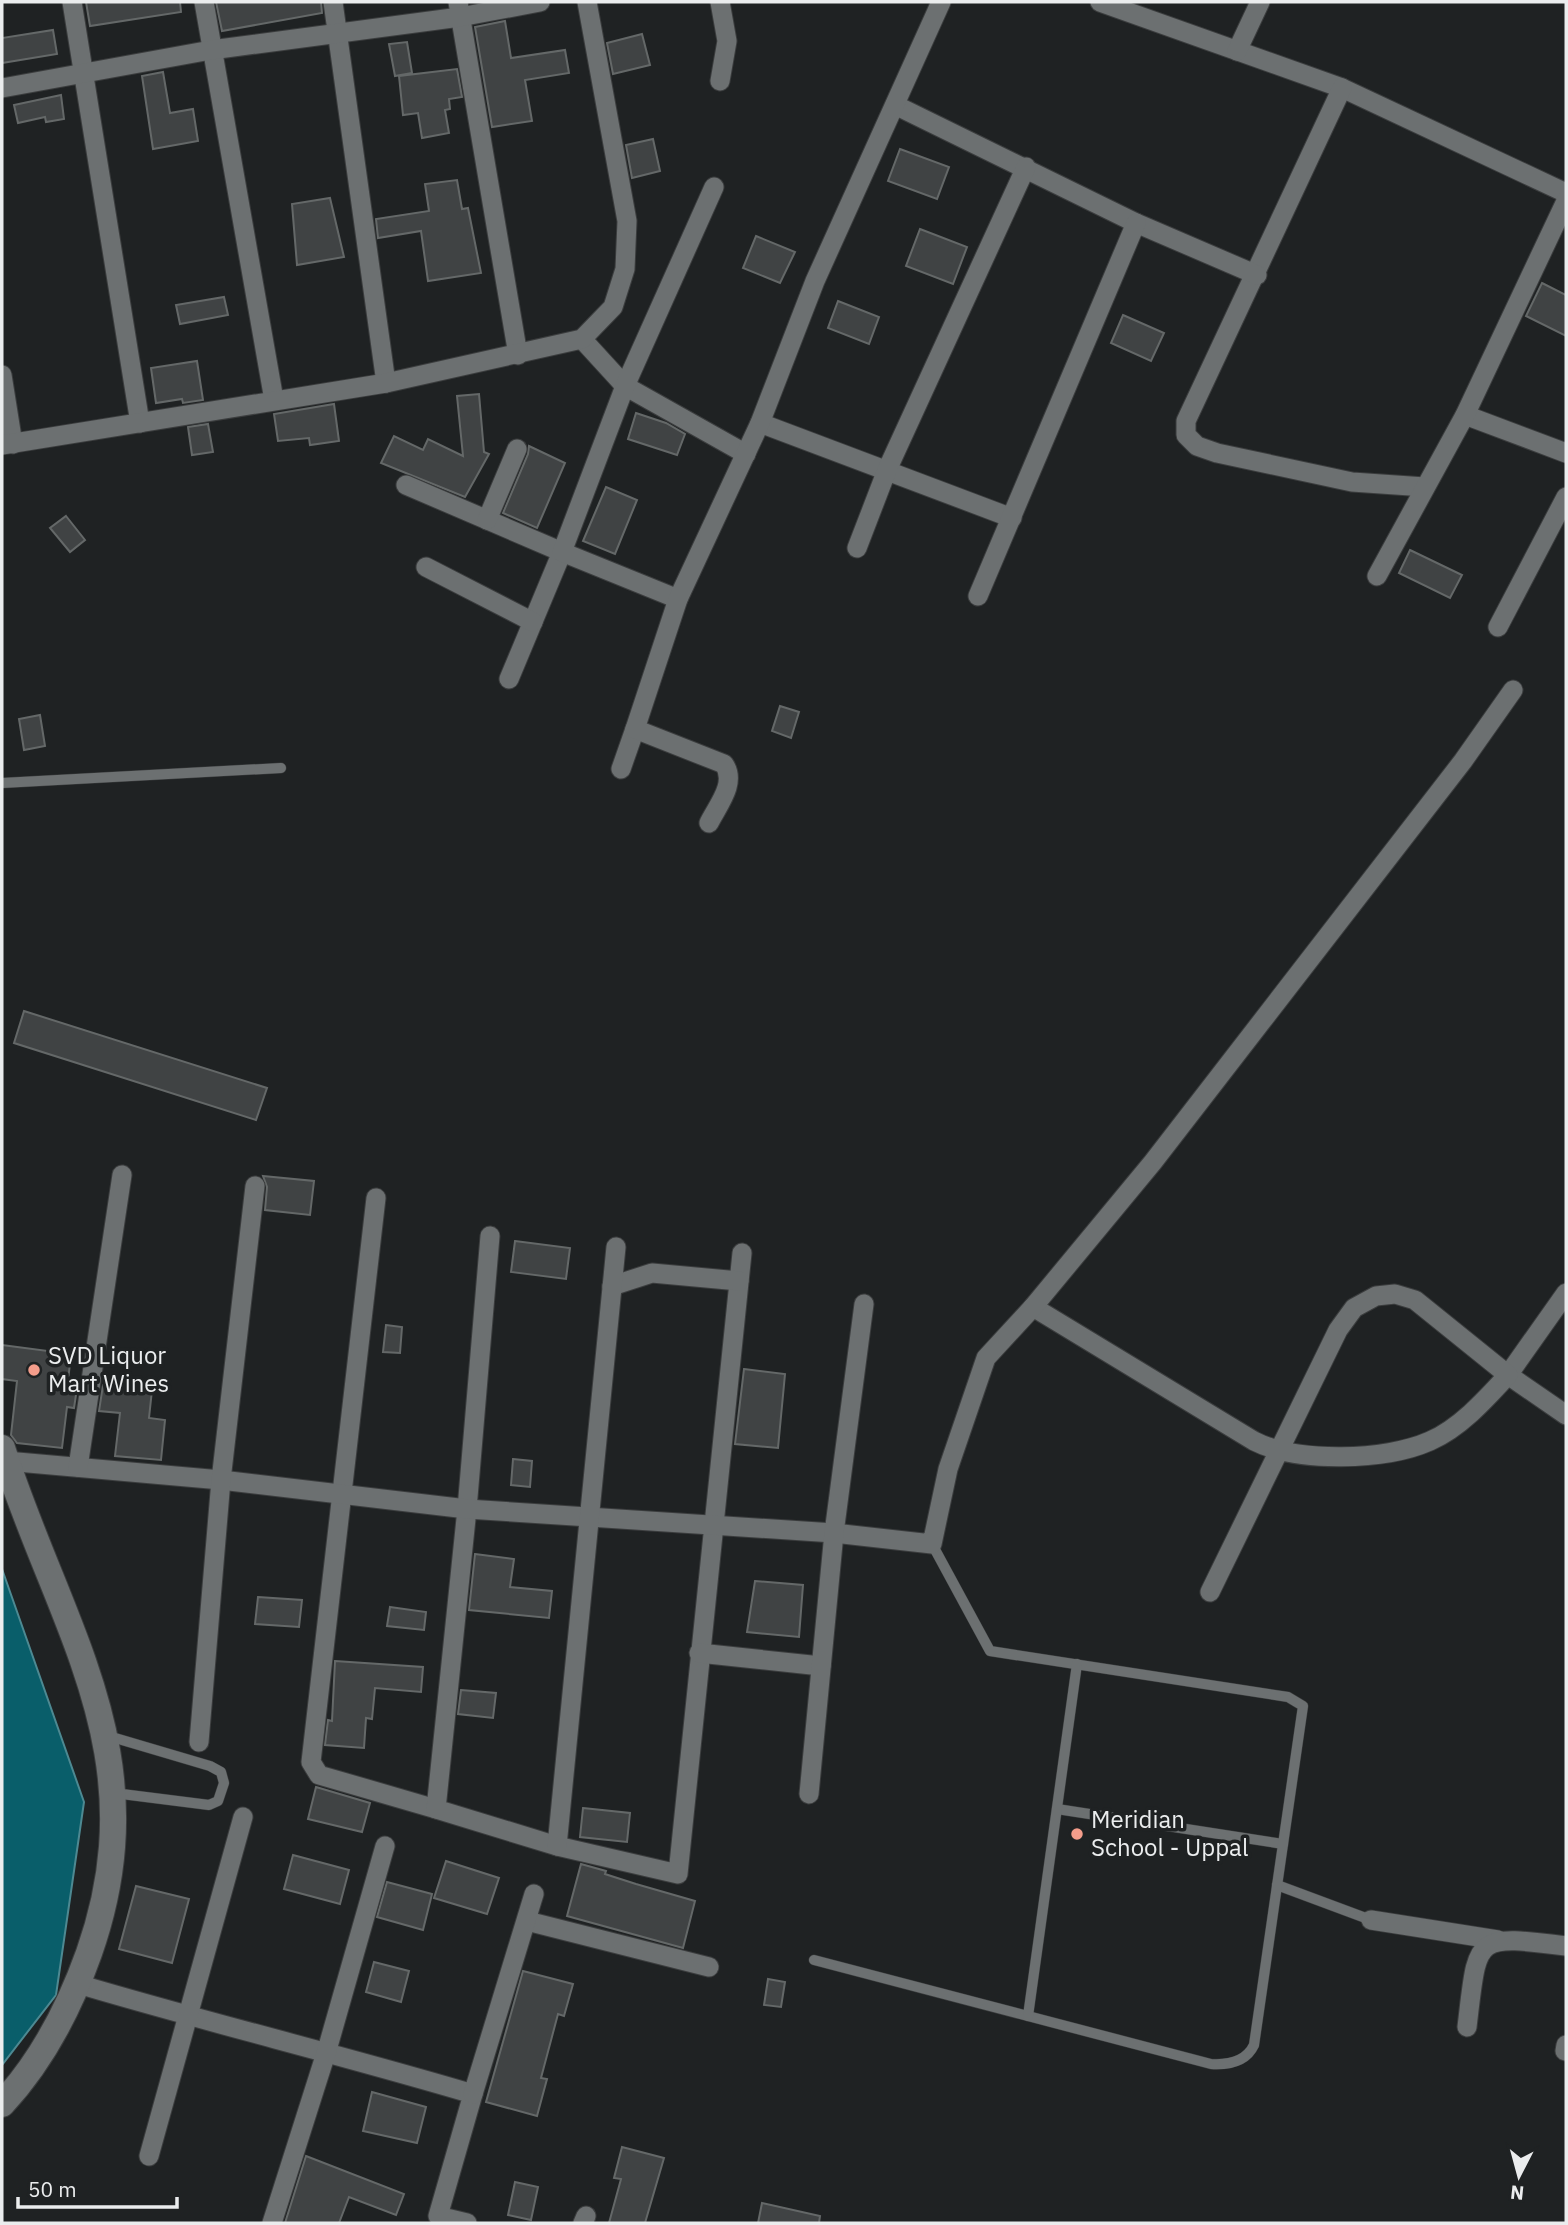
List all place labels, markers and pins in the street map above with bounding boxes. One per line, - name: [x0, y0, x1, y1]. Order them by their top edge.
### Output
- place label: SVD Liquor Mart Wines: [48, 1339, 169, 1399]
- marker: SVD Liquor Mart Wines: [26, 1362, 42, 1378]
- place label: Meridian School - Uppal: [1091, 1803, 1248, 1863]
- marker: Meridian School - Uppal: [1069, 1826, 1085, 1842]

